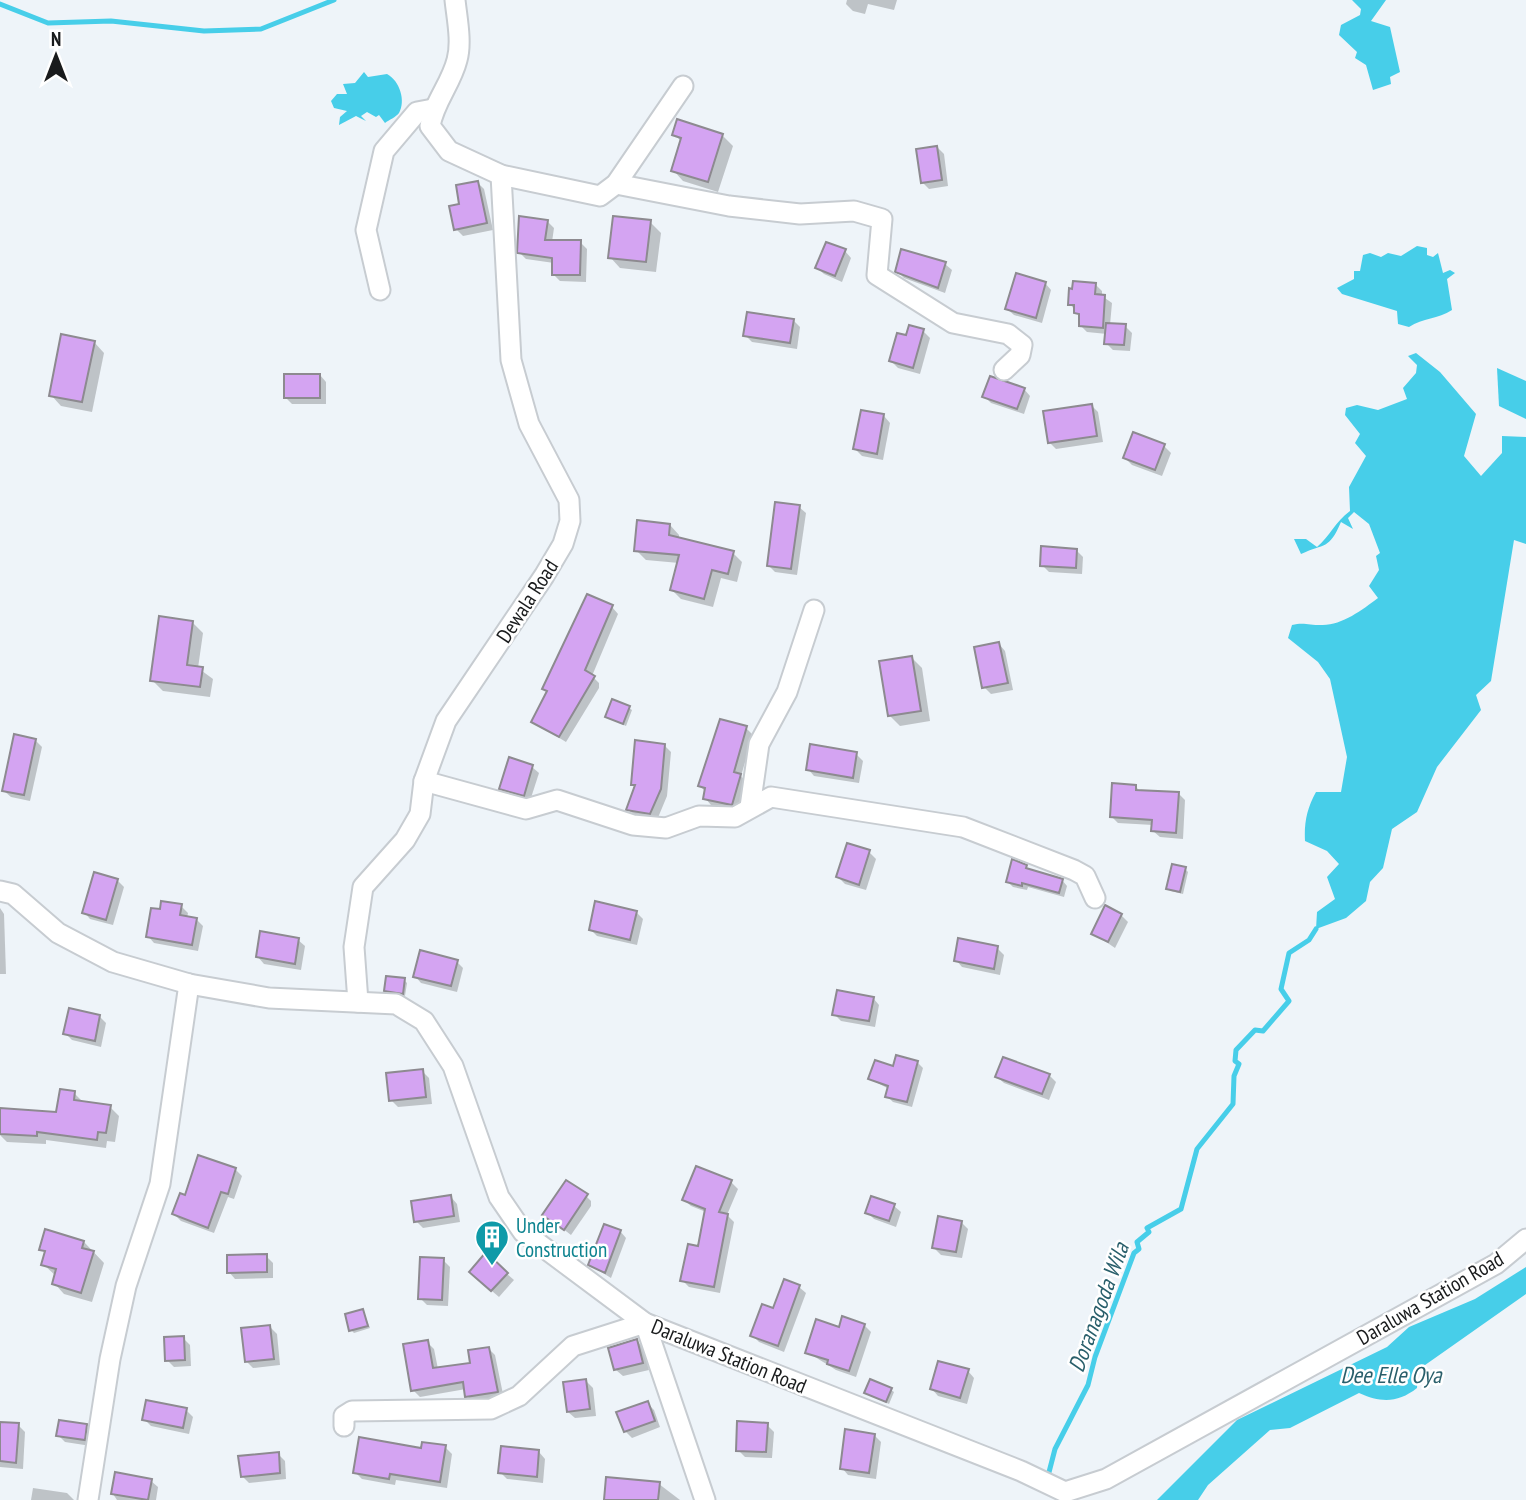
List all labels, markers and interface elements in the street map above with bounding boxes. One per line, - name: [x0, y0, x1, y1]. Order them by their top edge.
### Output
- north arrow: [21, 21, 91, 91]
- text: N: [51, 27, 61, 51]
- street label: Dewala Road: [490, 554, 564, 648]
- place label: Under Construction: [516, 1212, 607, 1263]
- building icon: Under Construction: [473, 1218, 511, 1267]
- water label: Doranagoda Wila: [1061, 1237, 1135, 1376]
- street label: Daraluwa Station Road: [1352, 1245, 1508, 1351]
- street label: Daraluwa Station Road: [647, 1313, 811, 1399]
- water label: Dee Elle Oya: [1341, 1360, 1443, 1389]

